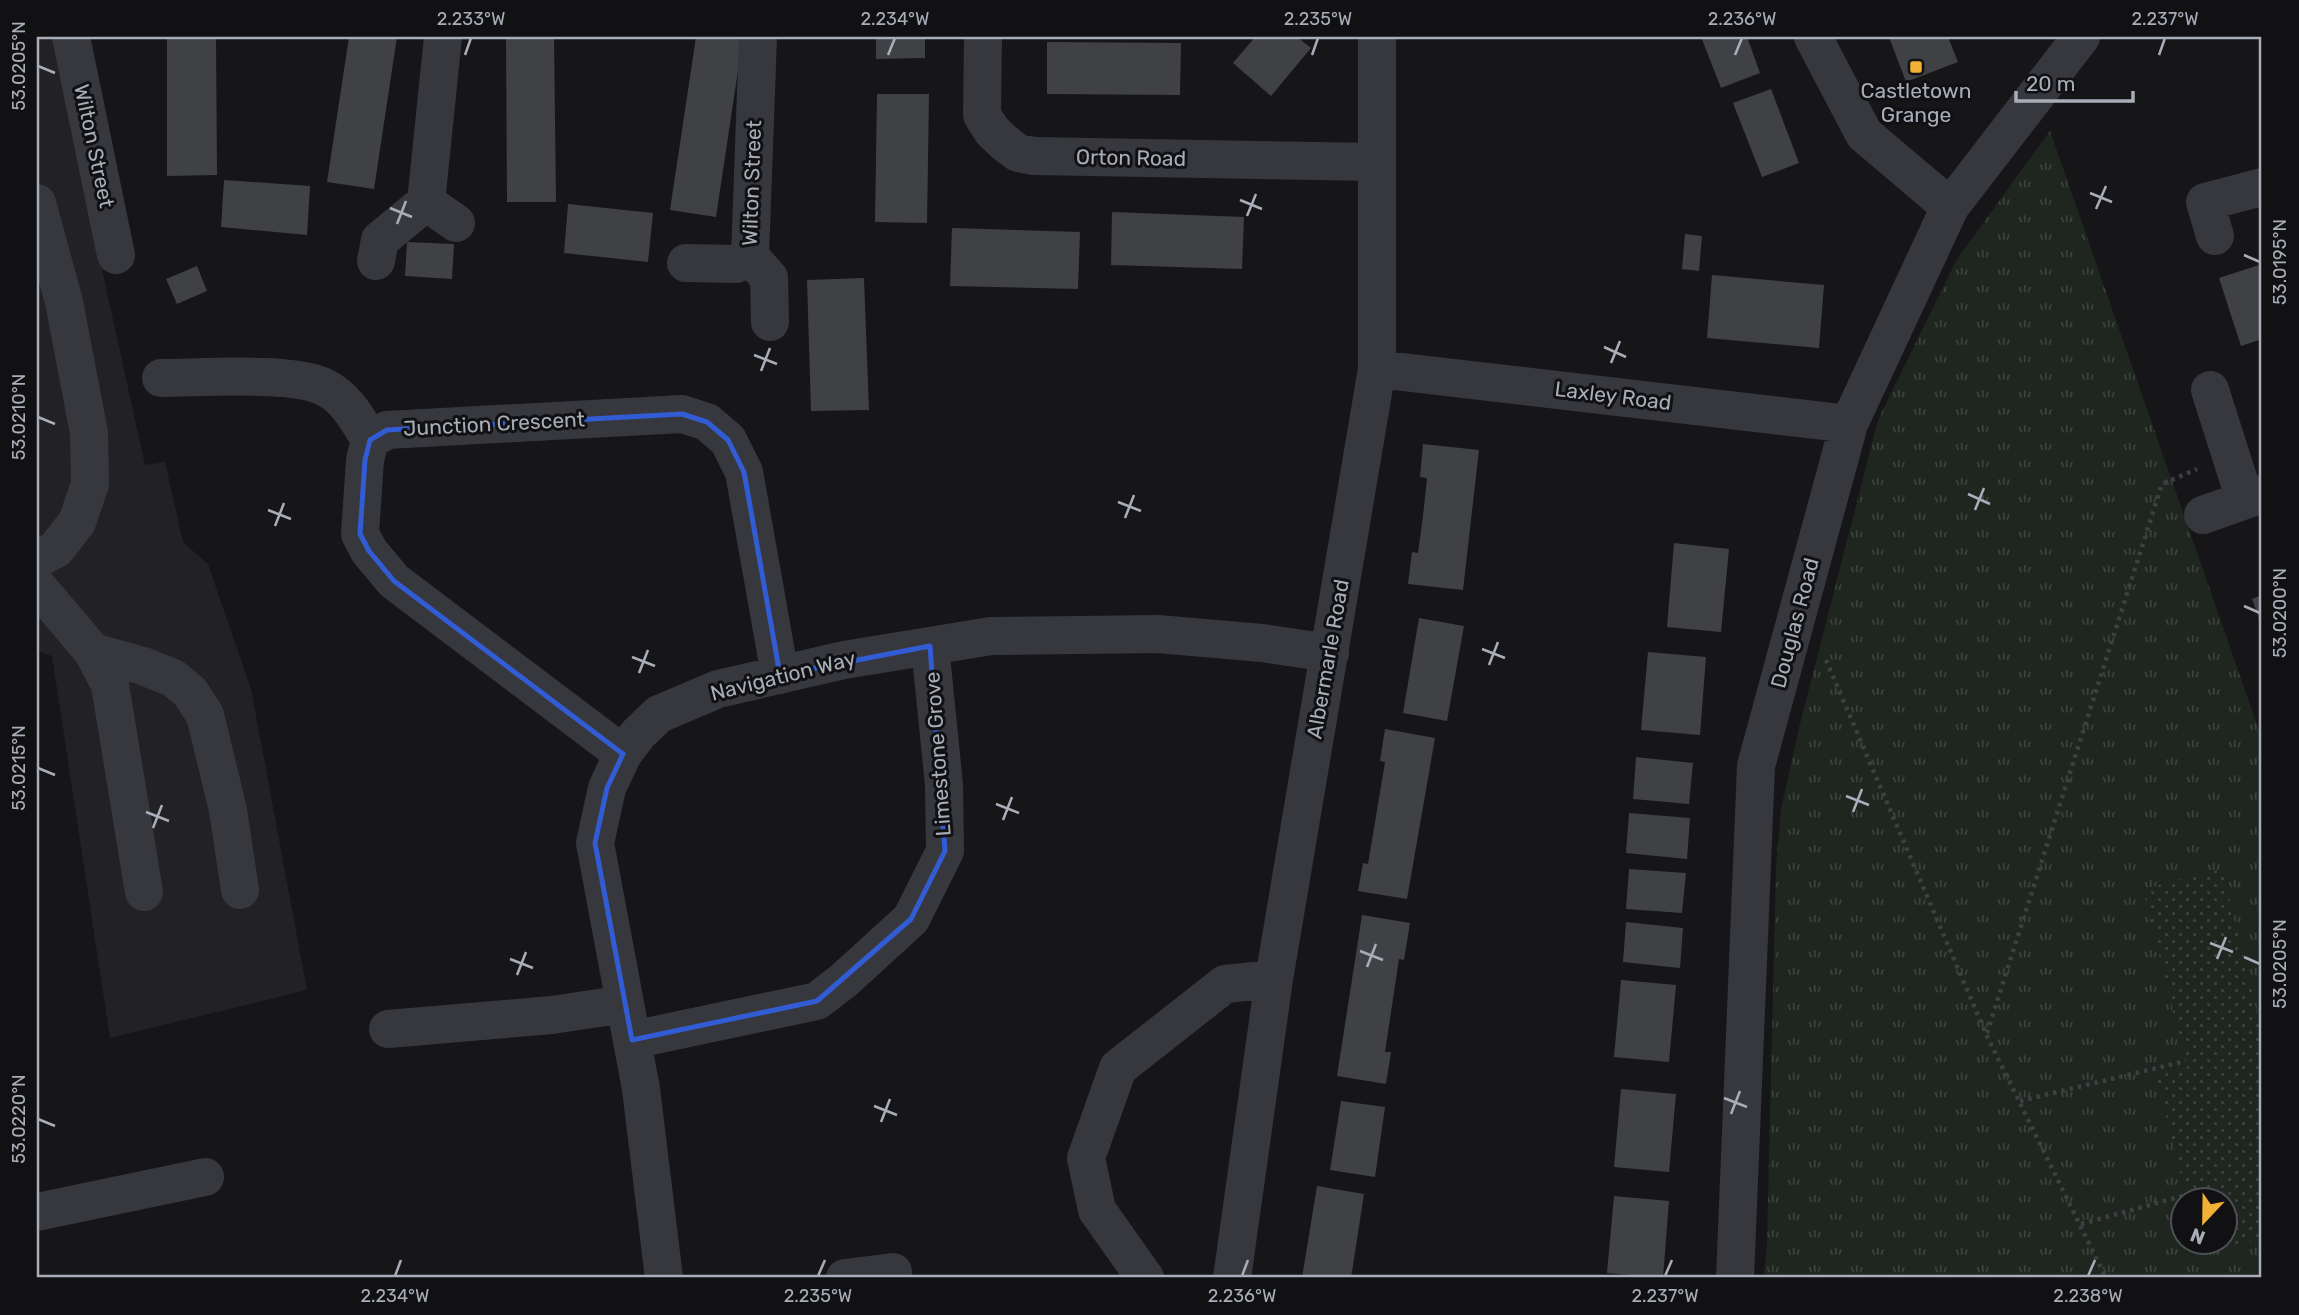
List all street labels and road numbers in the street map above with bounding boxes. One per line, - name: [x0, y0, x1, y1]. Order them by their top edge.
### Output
- street label: Wilton Street: [69, 82, 120, 210]
- street label: Wilton Street: [737, 120, 766, 246]
- street label: Orton Road: [1076, 144, 1186, 171]
- street label: Laxley Road: [1553, 376, 1673, 415]
- street label: Junction Crescent: [403, 406, 585, 441]
- street label: Douglas Road: [1765, 555, 1824, 691]
- street label: Albermarle Road: [1301, 577, 1354, 741]
- street label: Navigation Way: [708, 645, 859, 706]
- street label: Limestone Grove: [919, 671, 956, 837]

